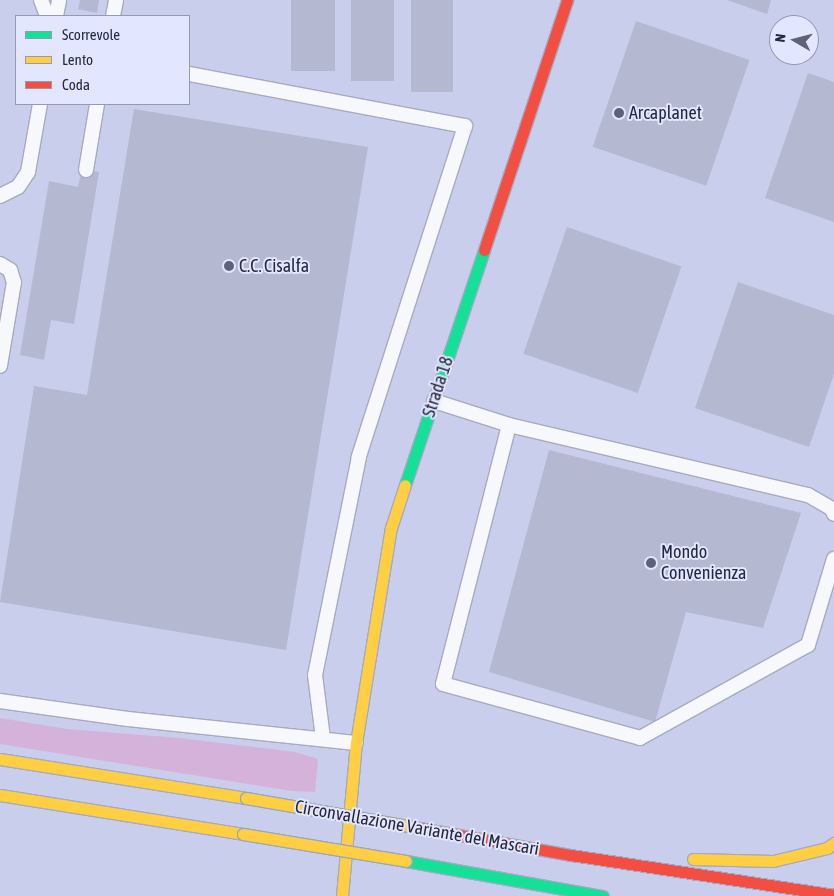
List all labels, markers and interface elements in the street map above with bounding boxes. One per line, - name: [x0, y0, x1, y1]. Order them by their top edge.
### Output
- legend: [15, 15, 190, 105]
- north arrow: [769, 15, 819, 65]
- text: Scorrevole: [62, 26, 120, 43]
- text: N: [772, 33, 789, 43]
- text: Lento: [62, 51, 93, 68]
- text: Coda: [62, 76, 90, 93]
- place label: Arcaplanet: [629, 102, 702, 124]
- marker: Arcaplanet: [613, 107, 625, 119]
- place label: C.C. Cisalfa: [239, 255, 309, 277]
- marker: C.C. Cisalfa: [223, 260, 235, 272]
- street label: Strada 18: [418, 354, 458, 420]
- place label: Mondo Convenienza: [661, 542, 746, 584]
- marker: Mondo Convenienza: [645, 557, 657, 569]
- street label: Circonvallazione Variante del Mascari: [293, 796, 541, 860]

